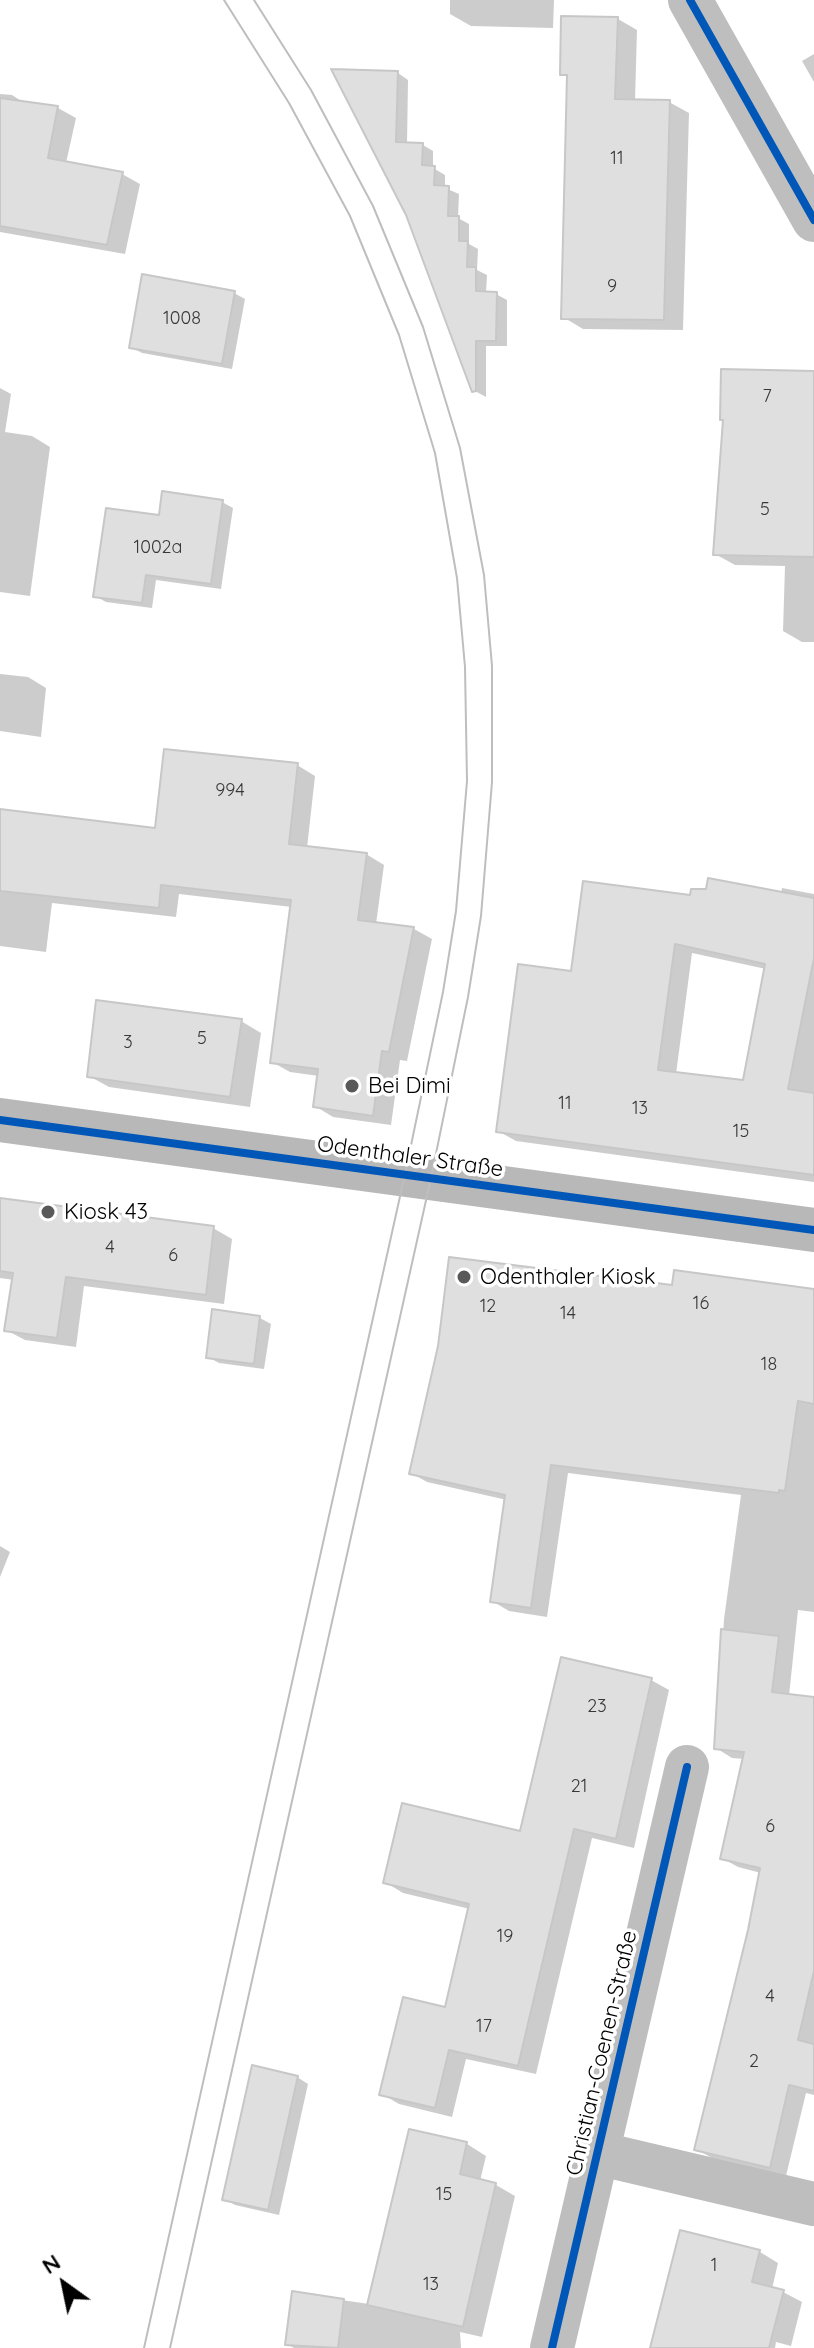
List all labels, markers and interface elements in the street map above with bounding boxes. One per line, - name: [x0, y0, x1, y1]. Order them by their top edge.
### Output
- house number: 11: [610, 148, 624, 170]
- house number: 9: [607, 276, 617, 298]
- house number: 1008: [163, 308, 201, 330]
- house number: 7: [762, 386, 772, 408]
- house number: 5: [760, 499, 770, 521]
- house number: 1002a: [134, 537, 182, 559]
- house number: 994: [215, 780, 245, 802]
- house number: 5: [197, 1028, 207, 1050]
- house number: 3: [123, 1032, 133, 1054]
- place label: Bei Dimi: [368, 1073, 451, 1099]
- marker: Bei Dimi: [343, 1077, 361, 1095]
- house number: 11: [558, 1093, 572, 1115]
- house number: 13: [632, 1098, 648, 1120]
- house number: 15: [733, 1121, 749, 1143]
- street label: Odenthaler Straße: [315, 1131, 505, 1183]
- place label: Kiosk 43: [64, 1199, 148, 1225]
- marker: Kiosk 43: [39, 1203, 57, 1221]
- house number: 4: [105, 1237, 115, 1259]
- house number: 6: [168, 1245, 178, 1267]
- place label: Odenthaler Kiosk: [480, 1264, 655, 1290]
- marker: Odenthaler Kiosk: [455, 1268, 473, 1286]
- house number: 16: [693, 1293, 709, 1315]
- house number: 12: [480, 1296, 496, 1318]
- house number: 14: [560, 1303, 576, 1325]
- house number: 18: [761, 1354, 777, 1376]
- house number: 23: [587, 1696, 607, 1718]
- house number: 21: [571, 1776, 587, 1798]
- house number: 6: [765, 1816, 775, 1838]
- house number: 19: [497, 1926, 513, 1948]
- street label: Christian-Coenen-Straße: [561, 1928, 643, 2178]
- house number: 4: [765, 1986, 775, 2008]
- house number: 17: [476, 2016, 492, 2038]
- house number: 2: [749, 2051, 759, 2073]
- house number: 15: [436, 2184, 452, 2206]
- north arrow: [24, 2244, 104, 2324]
- text: N: [37, 2248, 65, 2280]
- house number: 1: [711, 2255, 717, 2277]
- house number: 13: [423, 2274, 439, 2296]

